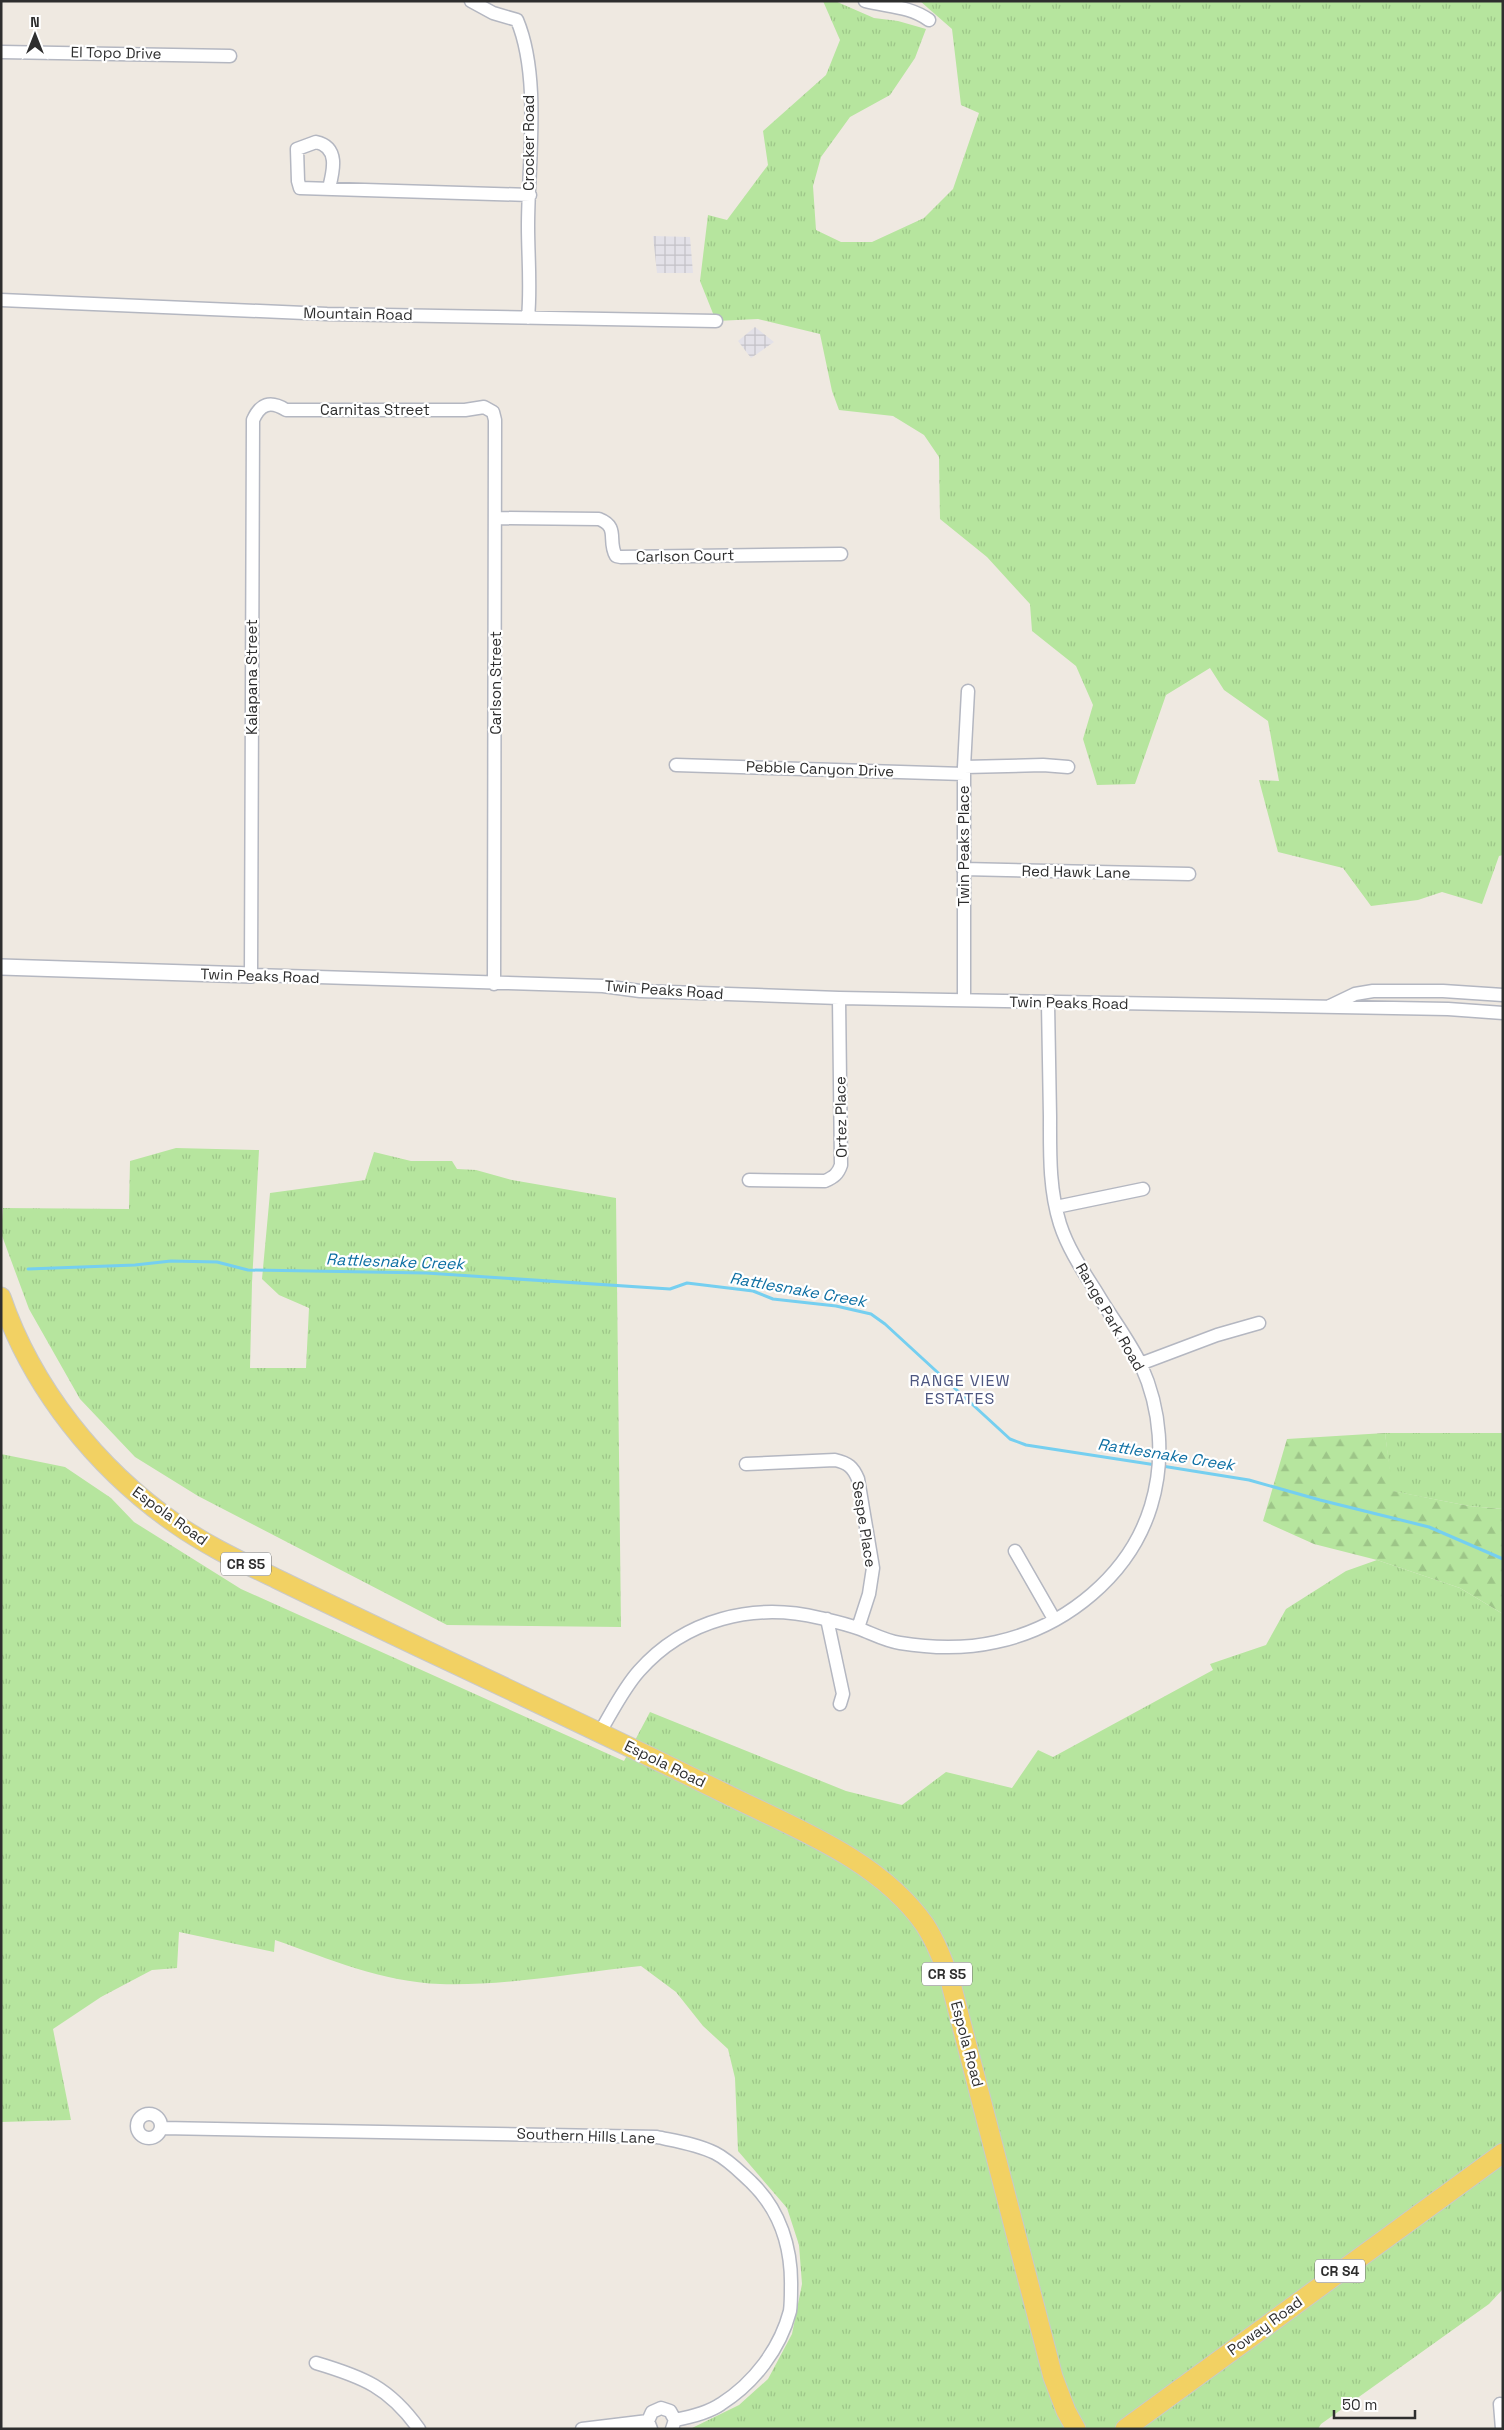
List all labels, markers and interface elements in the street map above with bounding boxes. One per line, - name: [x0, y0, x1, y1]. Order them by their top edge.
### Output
- north arrow: [10, 10, 60, 60]
- text: N: [30, 13, 40, 31]
- street label: El Topo Drive: [70, 42, 162, 63]
- street label: Crocker Road: [519, 95, 538, 191]
- street label: Mountain Road: [303, 303, 413, 324]
- street label: Carnitas Street: [320, 400, 430, 419]
- street label: Carlson Court: [636, 545, 734, 566]
- street label: Kalapana Street: [242, 619, 261, 735]
- street label: Carlson Street: [486, 631, 505, 735]
- street label: Pebble Canyon Drive: [746, 756, 894, 781]
- street label: Twin Peaks Place: [954, 785, 973, 907]
- street label: Red Hawk Lane: [1021, 861, 1131, 882]
- street label: Twin Peaks Road: [200, 964, 320, 987]
- street label: Twin Peaks Road: [604, 976, 724, 1003]
- street label: Twin Peaks Road: [1009, 992, 1129, 1013]
- street label: Ortez Place: [830, 1076, 851, 1158]
- water label: Rattlesnake Creek: [326, 1249, 467, 1274]
- street label: Range Park Road: [1072, 1259, 1149, 1374]
- water label: Rattlesnake Creek: [728, 1267, 870, 1312]
- district label: RANGE VIEW ESTATES: [909, 1370, 1011, 1409]
- water label: Rattlesnake Creek: [1096, 1433, 1238, 1476]
- street label: Sespe Place: [848, 1479, 881, 1569]
- street label: Espola Road: [129, 1482, 212, 1549]
- road number: CR S5: [221, 1552, 271, 1576]
- street label: Espola Road: [621, 1736, 709, 1791]
- road number: CR S5: [922, 1962, 972, 1986]
- street label: Espola Road: [947, 1999, 988, 2089]
- street label: Southern Hills Lane: [516, 2124, 656, 2147]
- road number: CR S4: [1315, 2260, 1365, 2282]
- street label: Poway Road: [1223, 2292, 1306, 2359]
- scale bar: [1334, 2388, 1415, 2420]
- text: 50 m: [1342, 2395, 1377, 2414]

